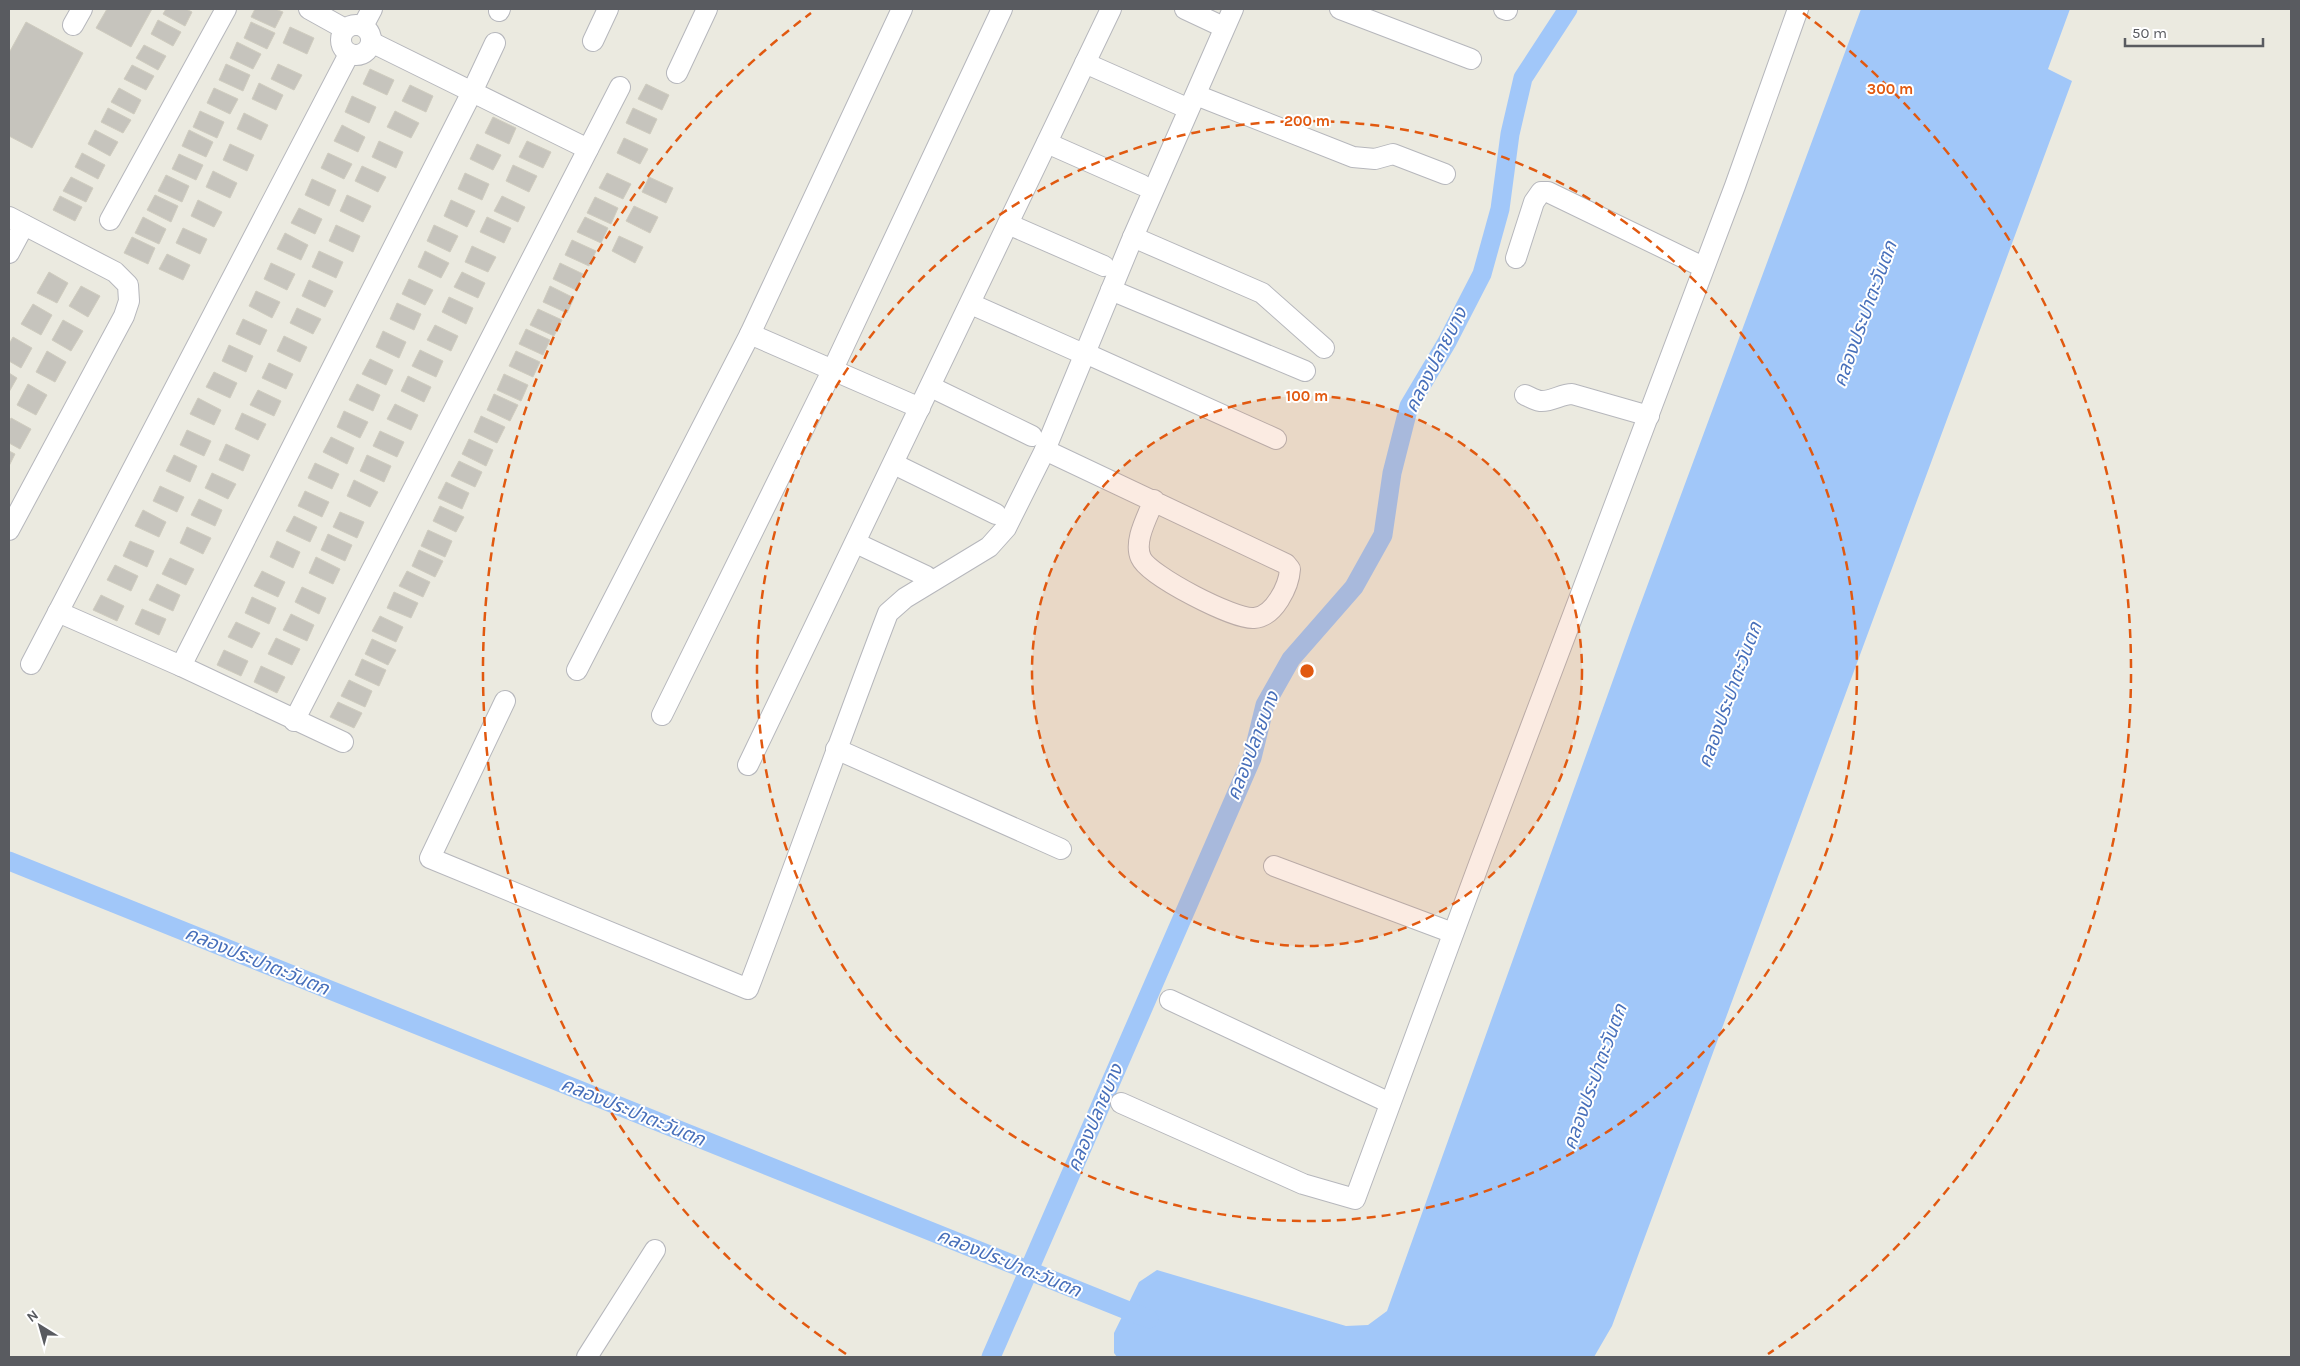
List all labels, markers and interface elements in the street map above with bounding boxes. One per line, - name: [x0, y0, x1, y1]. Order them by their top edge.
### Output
- scale bar: [2125, 15, 2262, 47]
- text: 50 m: [2132, 24, 2167, 42]
- text: 300 m: [1867, 80, 1913, 98]
- text: 200 m: [1284, 112, 1330, 130]
- water label: คลองประปาตะวันตก: [1828, 238, 1902, 390]
- water label: คลองปลายบาง: [1400, 303, 1472, 416]
- text: 100 m: [1286, 387, 1328, 405]
- water label: คลองประปาตะวันตก: [1693, 619, 1767, 771]
- centre of rings: [1298, 662, 1316, 680]
- water label: คลองปลายบาง: [1222, 688, 1284, 803]
- water label: คลองประปาตะวันตก: [182, 922, 333, 1000]
- water label: คลองประปาตะวันตก: [1558, 1001, 1632, 1153]
- water label: คลองปลายบาง: [1063, 1060, 1128, 1175]
- water label: คลองประปาตะวันตก: [558, 1073, 709, 1151]
- water label: คลองประปาตะวันตก: [934, 1224, 1085, 1302]
- north arrow: [15, 1301, 65, 1351]
- text: N: [23, 1306, 42, 1326]

